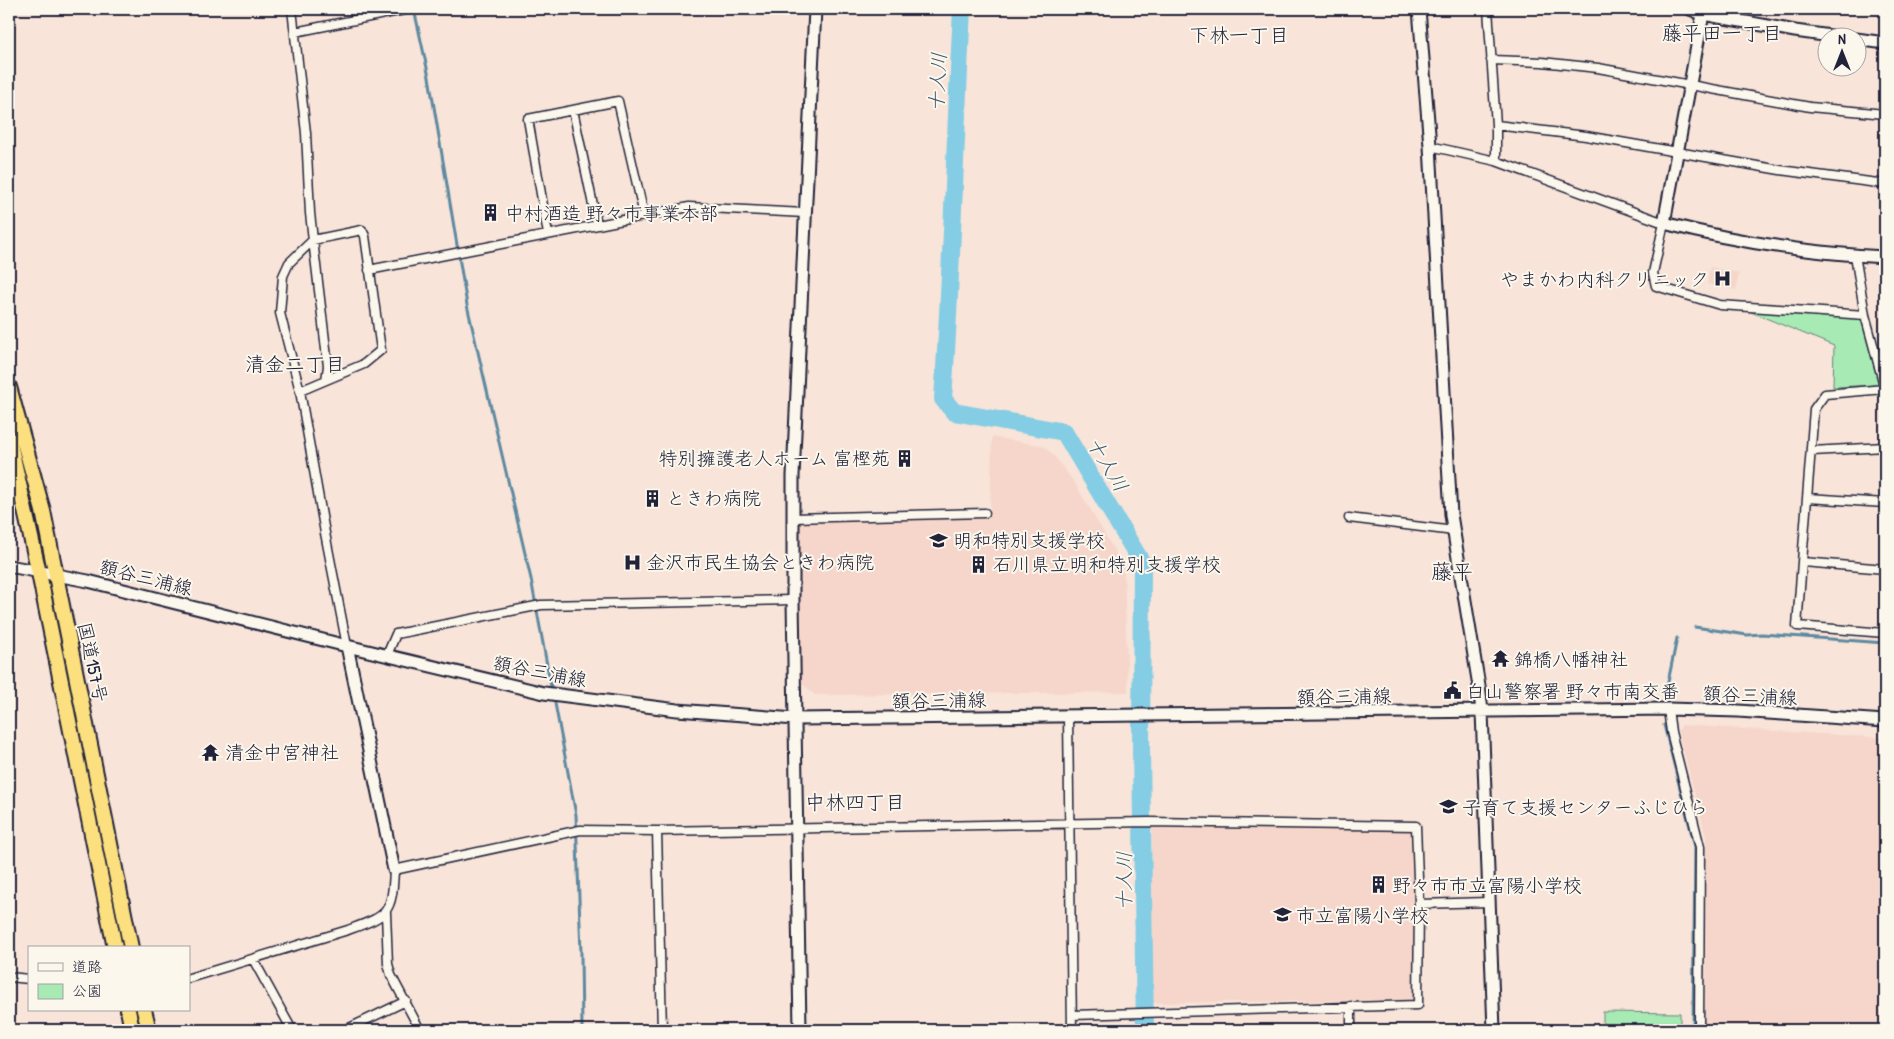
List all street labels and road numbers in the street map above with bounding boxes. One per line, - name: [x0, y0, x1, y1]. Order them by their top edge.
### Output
- street label: 額谷三浦線: [97, 553, 195, 601]
- street label: 国道157号: [72, 620, 114, 704]
- street label: 額谷三浦線: [491, 649, 589, 693]
- street label: 額谷三浦線: [1702, 680, 1798, 710]
- street label: 額谷三浦線: [1296, 682, 1392, 710]
- street label: 額谷三浦線: [891, 686, 987, 714]

